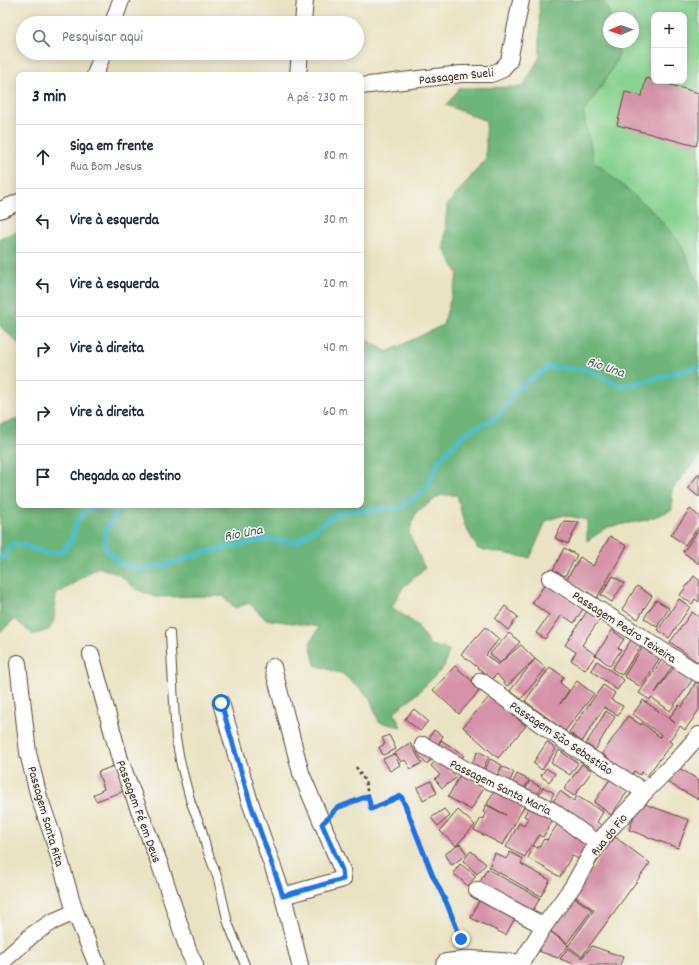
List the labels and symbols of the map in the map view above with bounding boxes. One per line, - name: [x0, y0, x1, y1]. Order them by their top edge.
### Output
- north arrow: [603, 12, 639, 48]
- street label: Passagem Sueli: [418, 64, 495, 91]
- water label: Rio Una: [584, 352, 628, 384]
- water label: Rio Una: [223, 520, 266, 547]
- street label: Passagem Pedro Teixeira: [568, 587, 680, 669]
- route start: [212, 694, 230, 712]
- street label: Passagem São Sebastião: [505, 697, 616, 781]
- street label: Passagem Santa Maria: [446, 755, 555, 822]
- street label: Passagem Fé em Deus: [110, 758, 165, 866]
- street label: Passagem Santa Rita: [21, 764, 68, 870]
- street label: Rua do Fio: [587, 810, 633, 861]
- route end: [452, 930, 470, 948]

